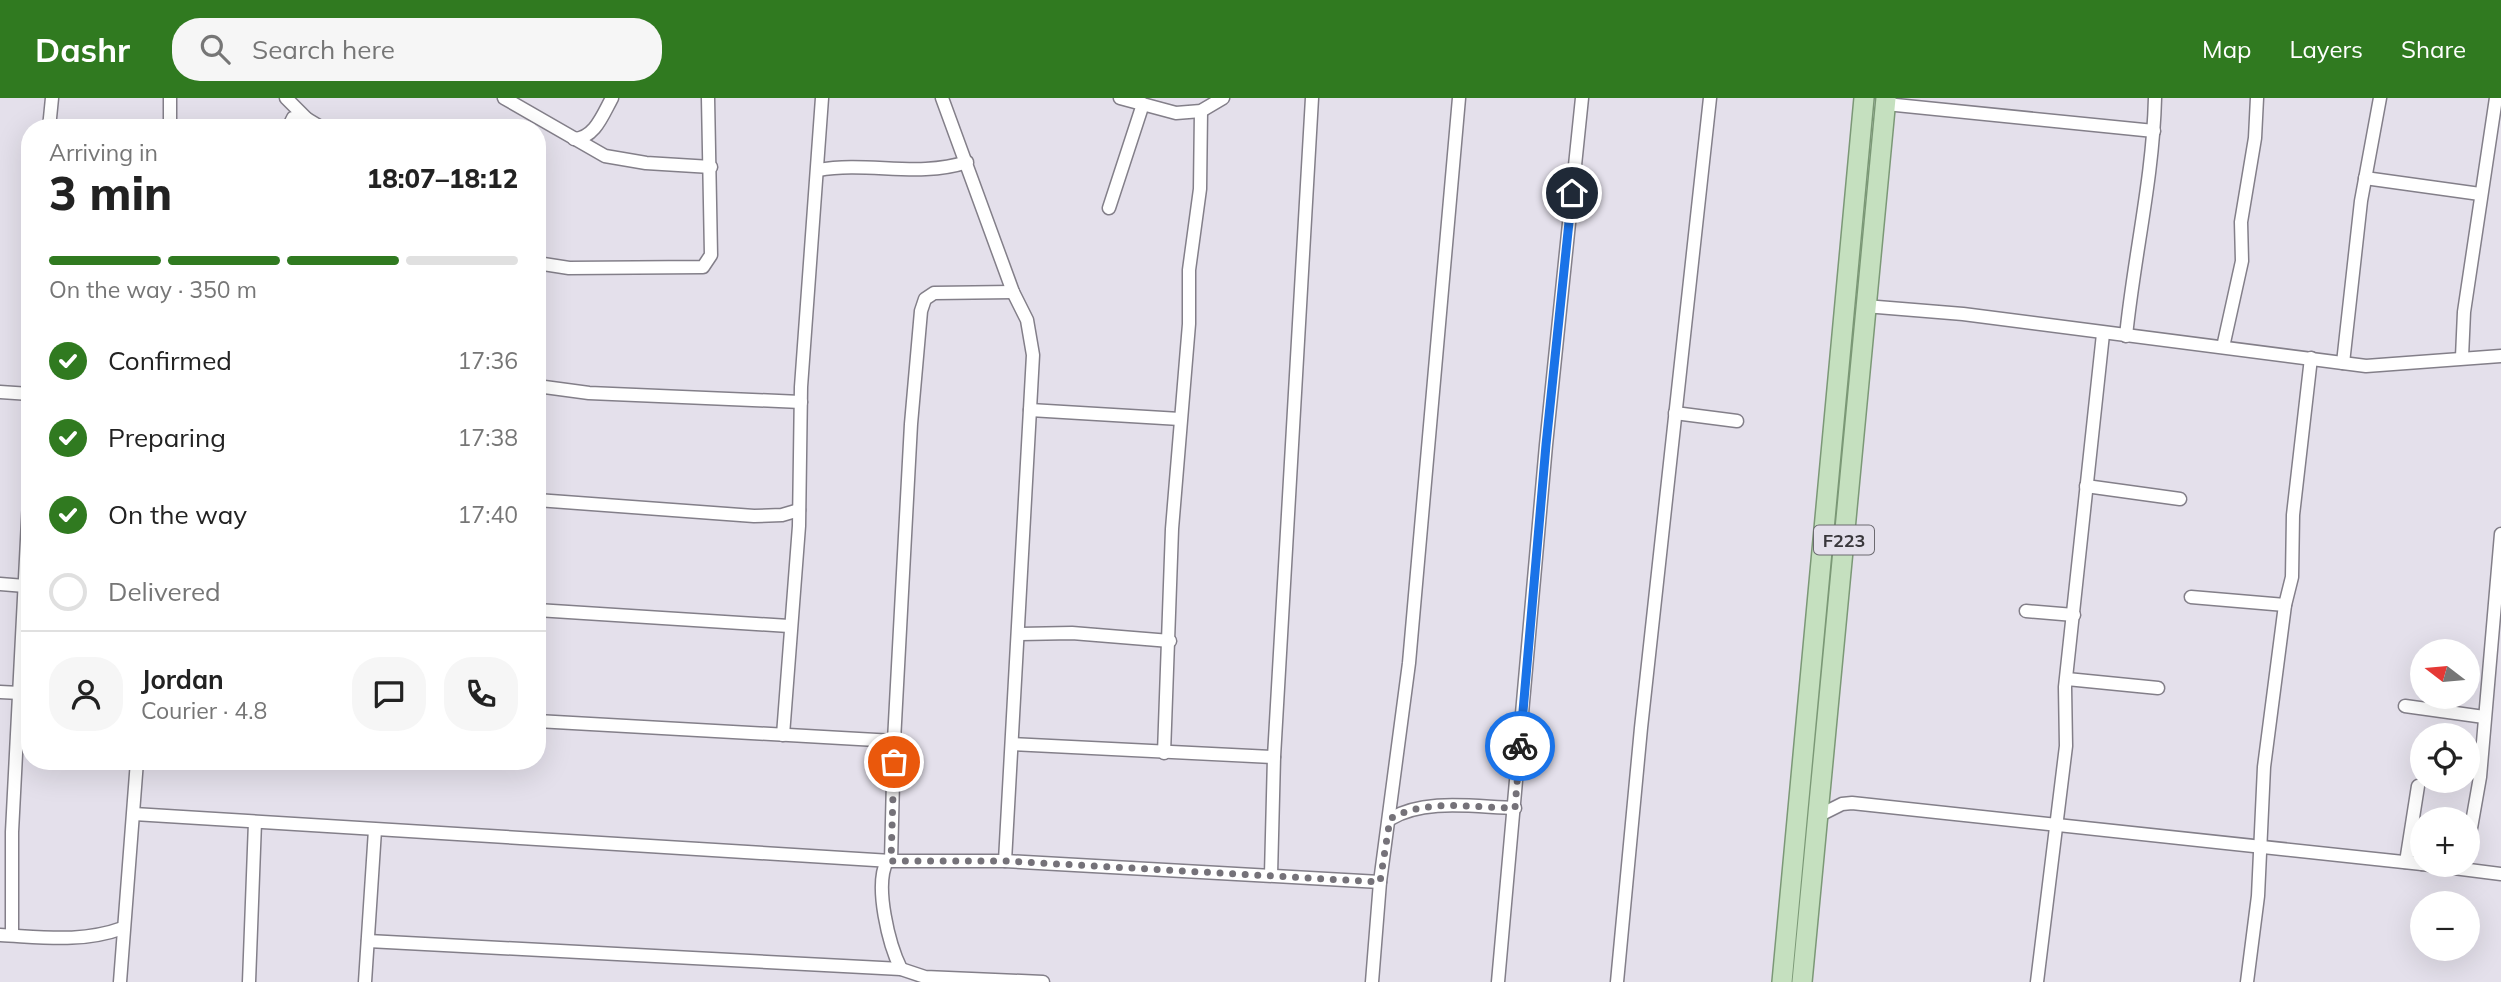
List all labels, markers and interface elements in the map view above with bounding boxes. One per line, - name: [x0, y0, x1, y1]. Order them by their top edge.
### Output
- search box: [172, 18, 662, 81]
- text: Dashr: [35, 29, 130, 70]
- icon: search: [196, 30, 234, 68]
- text: Search here: [252, 33, 395, 66]
- text: Map: [2202, 34, 2251, 64]
- text: Layers: [2289, 34, 2363, 64]
- text: Share: [2401, 34, 2466, 64]
- text: Arriving in: [49, 138, 158, 167]
- text: 18:07–18:12: [367, 162, 518, 195]
- pin: [1542, 163, 1602, 223]
- text: 3 min: [49, 164, 172, 222]
- icon: home: [1553, 174, 1591, 212]
- text: On the way · 350 m: [49, 275, 257, 304]
- icon: check: [49, 342, 87, 380]
- text: Confirmed: [108, 344, 232, 377]
- text: 17:36: [458, 346, 518, 375]
- icon: check: [49, 419, 87, 457]
- text: Preparing: [108, 421, 226, 454]
- text: 17:38: [458, 423, 518, 452]
- icon: check: [49, 496, 87, 534]
- text: On the way: [108, 498, 247, 531]
- text: 17:40: [458, 500, 518, 529]
- road number: F223: [1814, 526, 1874, 555]
- text: Delivered: [108, 575, 221, 608]
- north arrow: [2410, 639, 2480, 709]
- map controls: [2410, 639, 2480, 961]
- button: person: [49, 657, 123, 731]
- button: chat: [352, 657, 426, 731]
- button: phone: [444, 657, 518, 731]
- text: Jordan: [141, 663, 224, 696]
- text: Courier · 4.8: [141, 696, 267, 725]
- courier: [1485, 711, 1555, 781]
- button: locate: [2410, 723, 2480, 793]
- icon: bike: [1501, 727, 1539, 765]
- pin: [864, 732, 924, 792]
- icon: bag: [875, 743, 913, 781]
- button: +: [2410, 807, 2480, 877]
- button: −: [2410, 891, 2480, 961]

